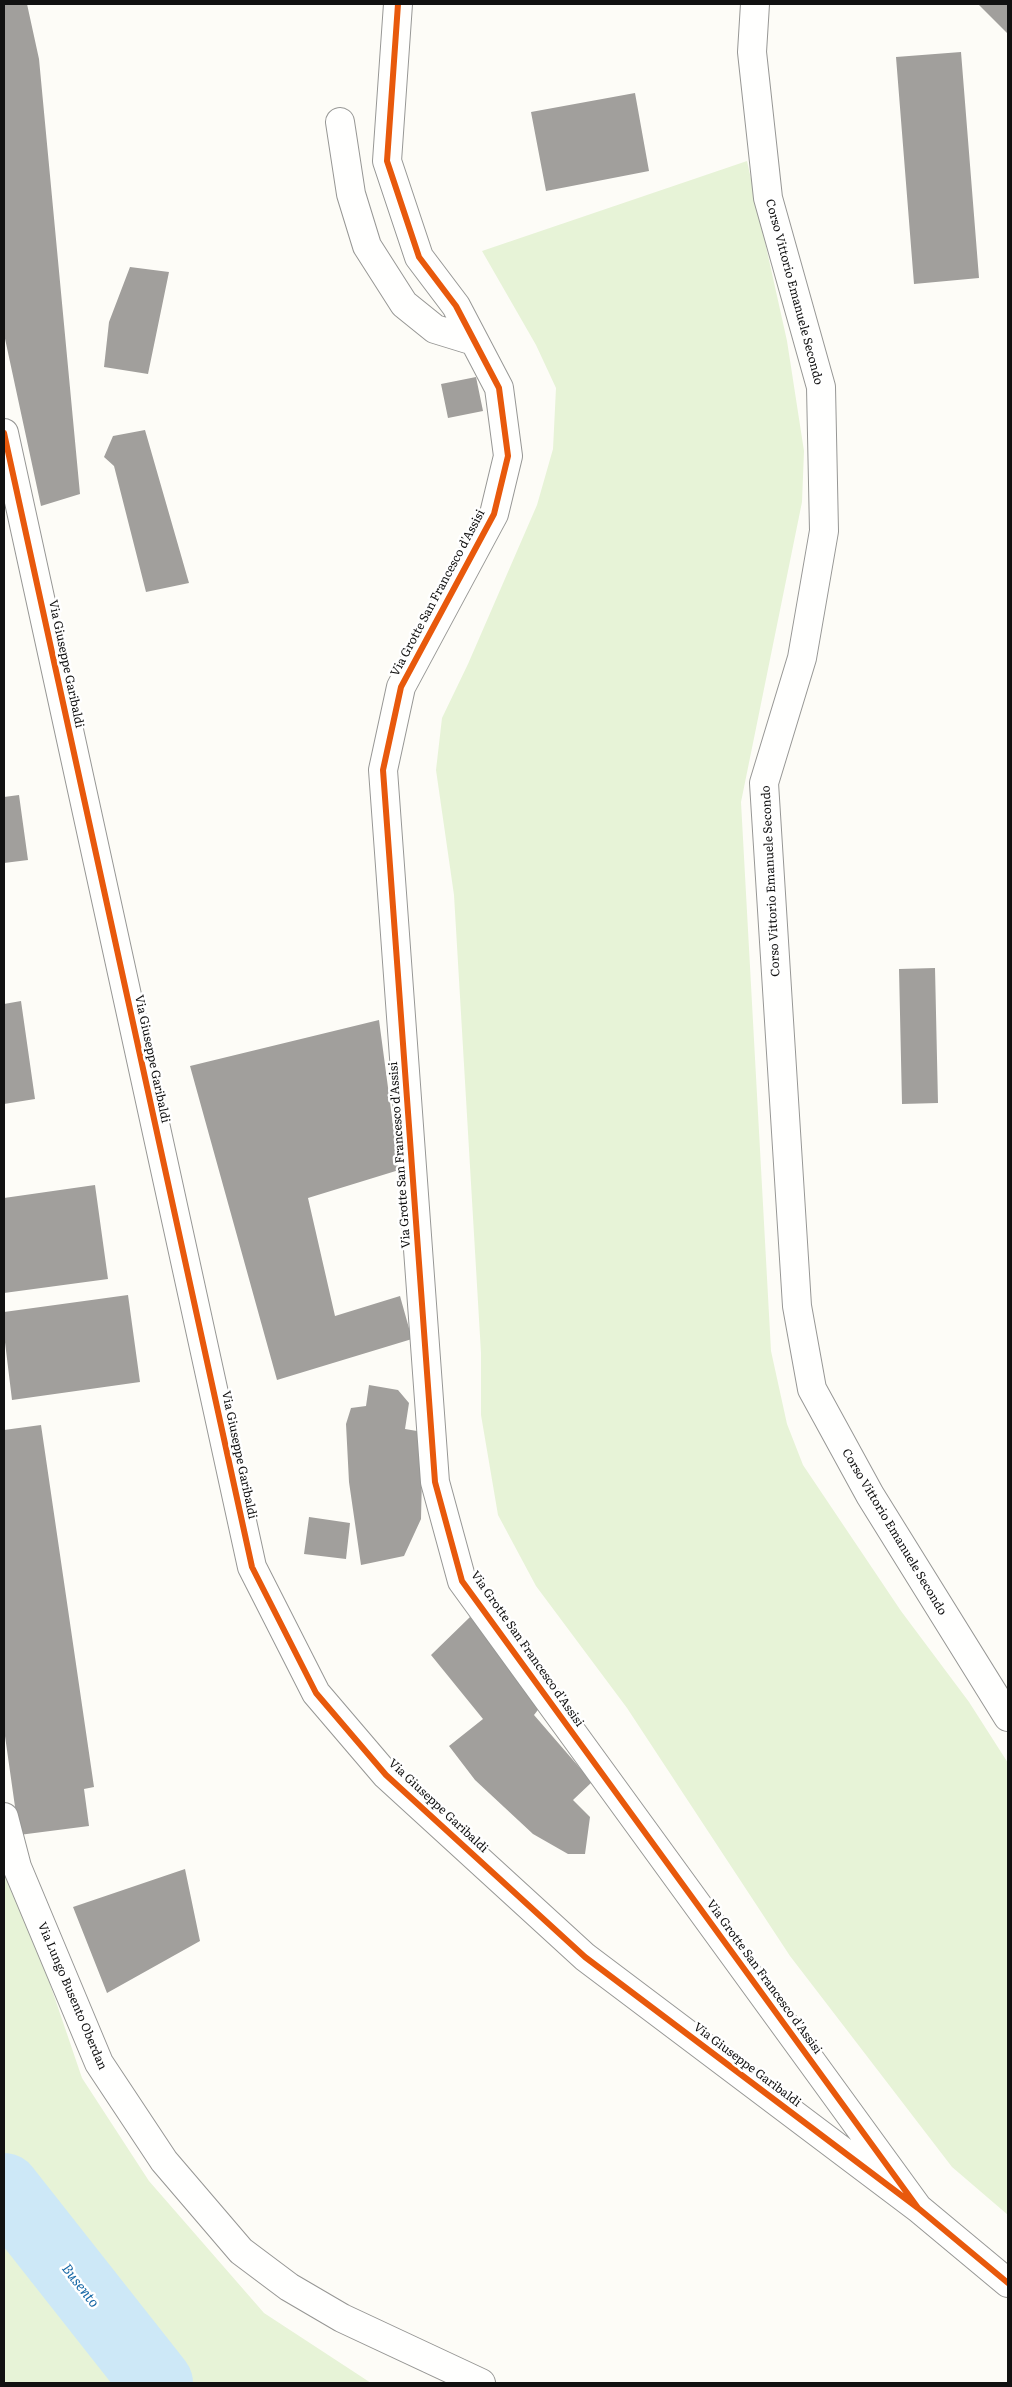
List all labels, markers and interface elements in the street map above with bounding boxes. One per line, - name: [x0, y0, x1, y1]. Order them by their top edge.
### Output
- street label: Corso Vittorio Emanuele Secondo: [762, 198, 826, 386]
- street label: Via Grotte San Francesco d'Assisi: [388, 507, 488, 679]
- street label: Via Giuseppe Garibaldi: [45, 599, 87, 729]
- street label: Corso Vittorio Emanuele Secondo: [759, 785, 783, 977]
- street label: Via Giuseppe Garibaldi: [131, 994, 173, 1124]
- street label: Via Grotte San Francesco d'Assisi: [386, 1061, 414, 1249]
- street label: Via Giuseppe Garibaldi: [218, 1390, 260, 1520]
- street label: Corso Vittorio Emanuele Secondo: [838, 1446, 950, 1618]
- street label: Via Grotte San Francesco d'Assisi: [467, 1568, 587, 1730]
- street label: Via Giuseppe Garibaldi: [385, 1756, 491, 1856]
- street label: Via Grotte San Francesco d'Assisi: [703, 1897, 825, 2057]
- street label: Via Lungo Busento Oberdan: [34, 1920, 110, 2072]
- street label: Via Giuseppe Garibaldi: [690, 2020, 804, 2110]
- water label: Busento: [58, 2261, 102, 2311]

